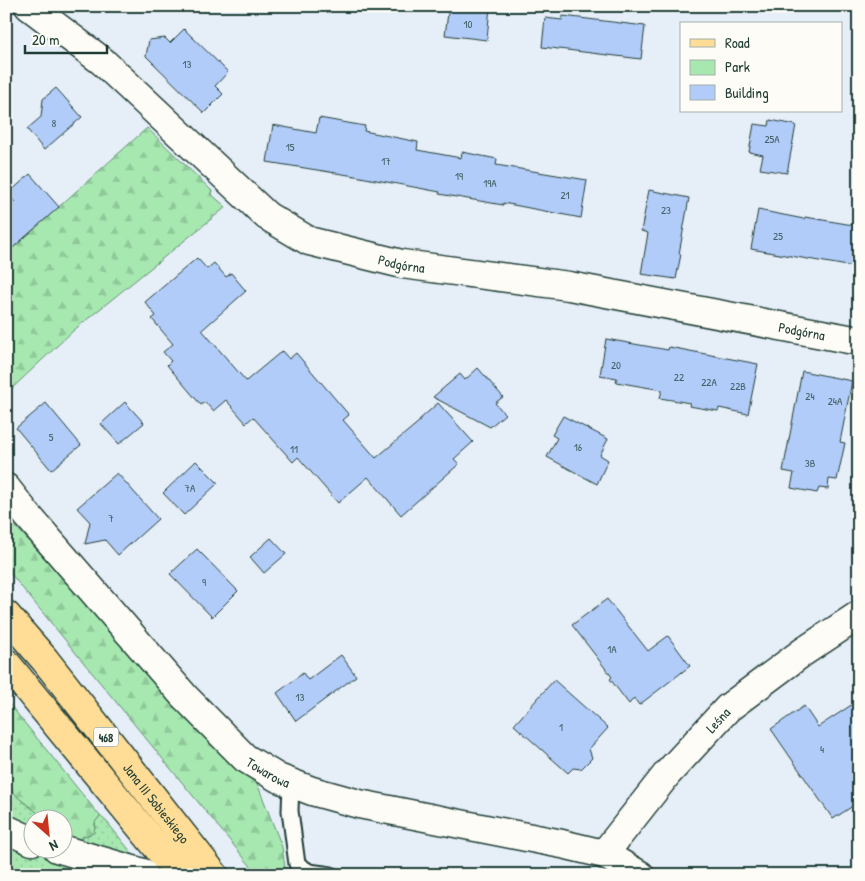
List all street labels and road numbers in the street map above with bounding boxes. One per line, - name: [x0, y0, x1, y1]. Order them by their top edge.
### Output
- street label: Podgórna: [376, 249, 427, 276]
- street label: Podgórna: [777, 316, 827, 344]
- street label: Leśna: [701, 702, 734, 736]
- road number: 468: [94, 728, 118, 746]
- street label: Towarowa: [243, 752, 293, 791]
- street label: Jana III Sobieskiego: [120, 759, 195, 847]

